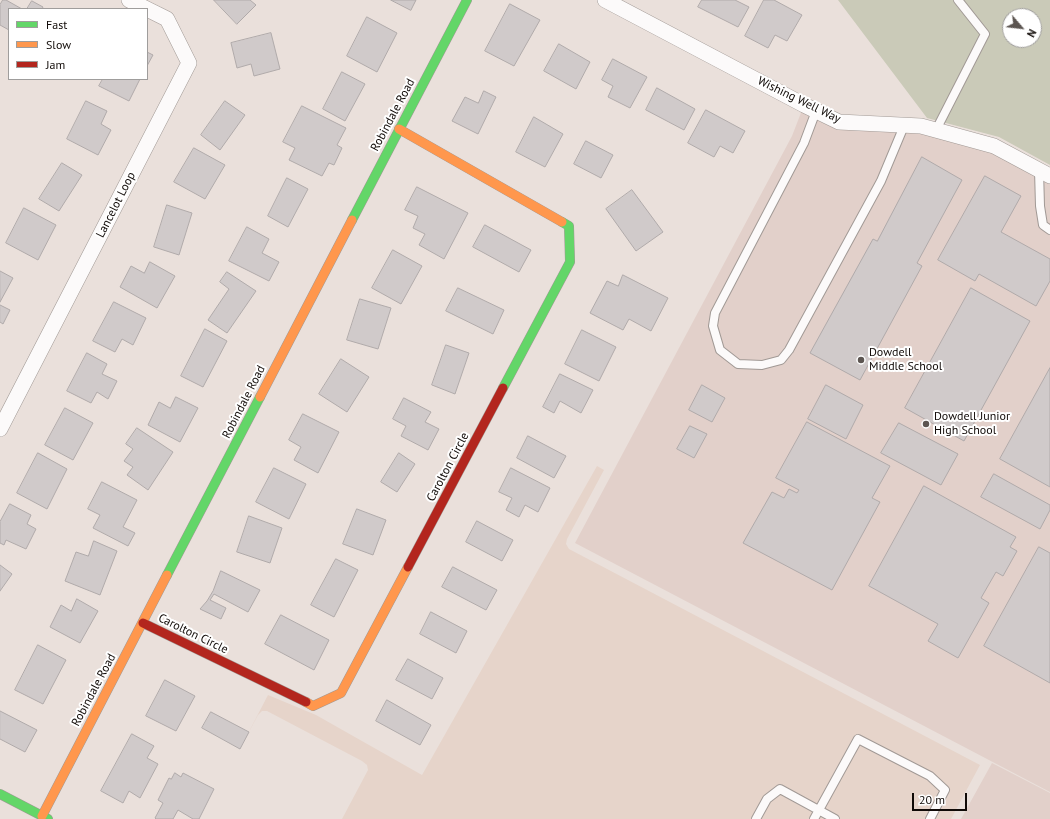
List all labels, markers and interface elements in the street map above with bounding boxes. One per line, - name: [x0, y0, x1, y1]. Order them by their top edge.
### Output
- legend: [8, 8, 148, 80]
- north arrow: [1002, 8, 1042, 48]
- text: Fast: [46, 17, 67, 32]
- text: N: [1024, 27, 1040, 40]
- text: Slow: [46, 37, 71, 52]
- text: Jam: [46, 57, 65, 72]
- street label: Wishing Well Way: [755, 74, 843, 126]
- street label: Robindale Road: [368, 76, 418, 154]
- street label: Lancelot Loop: [93, 170, 139, 240]
- place label: Dowdell Middle School: [869, 346, 942, 374]
- marker: Dowdell Middle School: [856, 355, 866, 365]
- street label: Robindale Road: [219, 363, 269, 441]
- place label: Dowdell Junior High School: [934, 410, 1010, 438]
- marker: Dowdell Junior High School: [921, 419, 931, 429]
- street label: Carolton Circle: [424, 430, 472, 504]
- street label: Carolton Circle: [156, 611, 230, 657]
- street label: Robindale Road: [69, 651, 119, 729]
- scale bar: [914, 785, 969, 811]
- text: 20 m: [919, 792, 945, 807]

